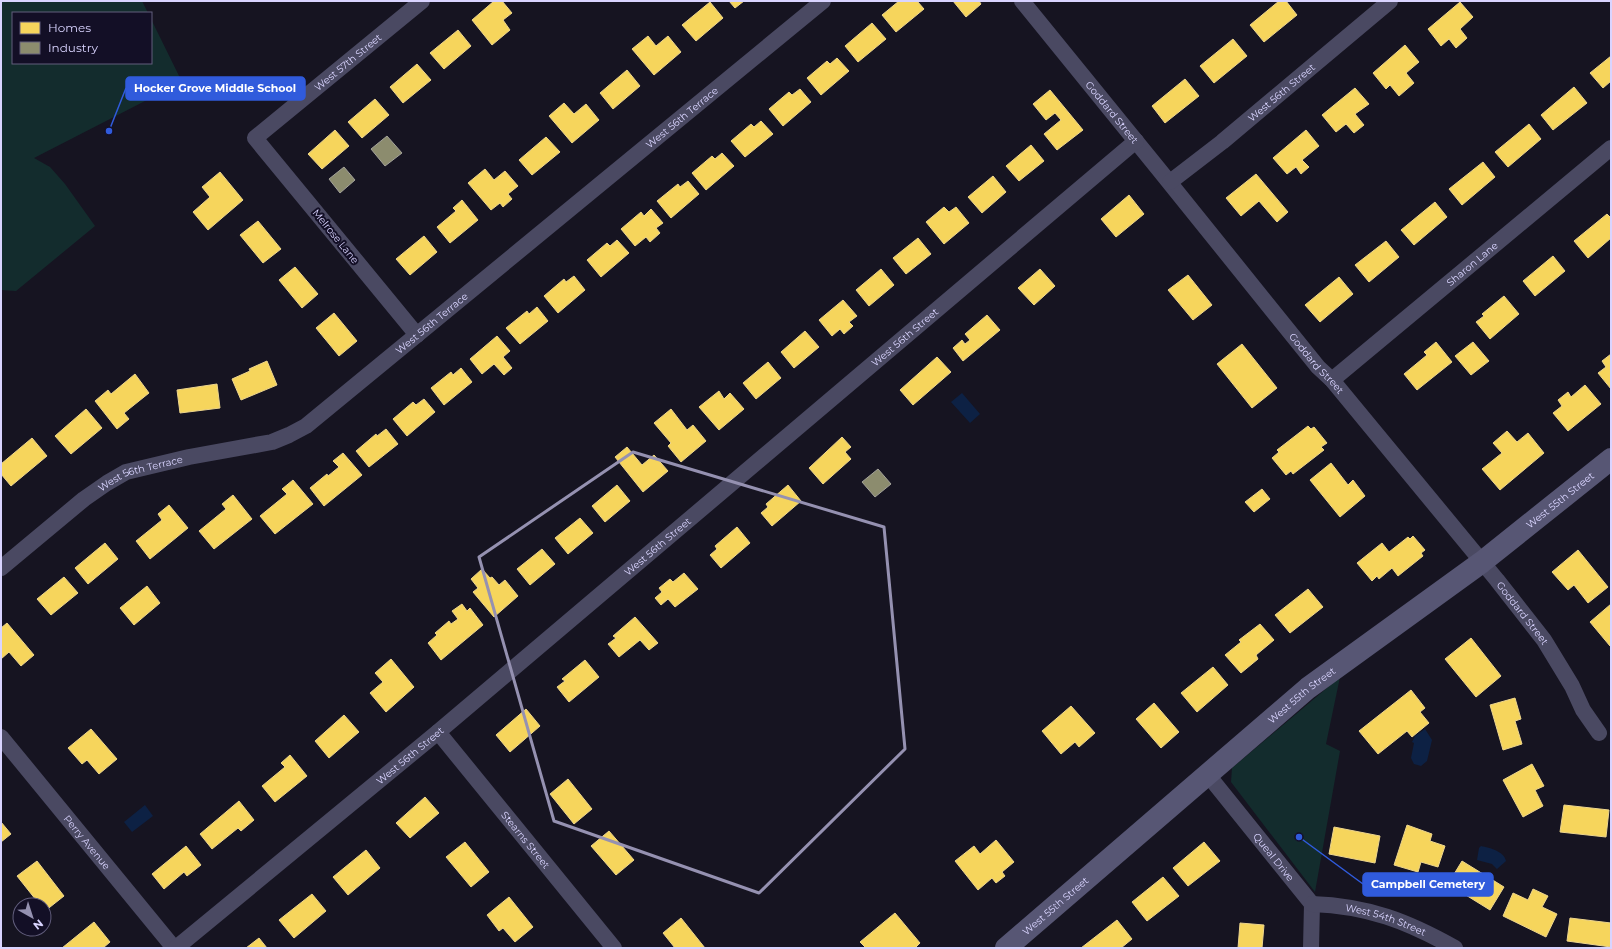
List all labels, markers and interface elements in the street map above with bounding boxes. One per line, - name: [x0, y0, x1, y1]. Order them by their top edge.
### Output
- legend: [12, 12, 152, 64]
- text: Homes: [48, 20, 91, 35]
- street label: West 57th Street: [312, 31, 384, 94]
- text: Industry: [48, 40, 98, 55]
- street label: West 56th Street: [1245, 61, 1318, 125]
- callout: Hocker Grove Middle School: [126, 77, 305, 100]
- street label: Goddard Street: [1082, 78, 1141, 146]
- text: Hocker Grove Middle School: [134, 81, 296, 95]
- street label: West 56th Terrace: [643, 84, 721, 151]
- street label: Melrose Lane: [310, 206, 362, 266]
- street label: Sharon Lane: [1444, 239, 1501, 289]
- street label: West 56th Terrace: [393, 290, 471, 357]
- street label: West 56th Street: [869, 305, 941, 369]
- street label: Goddard Street: [1286, 330, 1347, 397]
- street label: West 56th Terrace: [96, 453, 184, 494]
- street label: West 55th Street: [1524, 469, 1597, 531]
- street label: West 56th Street: [622, 515, 694, 579]
- street label: Goddard Street: [1494, 579, 1551, 647]
- street label: West 55th Street: [1265, 664, 1338, 727]
- street label: West 56th Street: [374, 724, 447, 787]
- street label: Stearns Street: [498, 809, 553, 871]
- street label: Perry Avenue: [61, 813, 113, 872]
- street label: Queal Drive: [1250, 830, 1297, 884]
- callout: Campbell Cemetery: [1363, 873, 1493, 896]
- street label: West 55th Street: [1020, 874, 1091, 938]
- text: Campbell Cemetery: [1371, 877, 1486, 891]
- north arrow: [12, 897, 52, 937]
- street label: West 54th Street: [1345, 901, 1428, 939]
- text: N: [30, 917, 46, 933]

